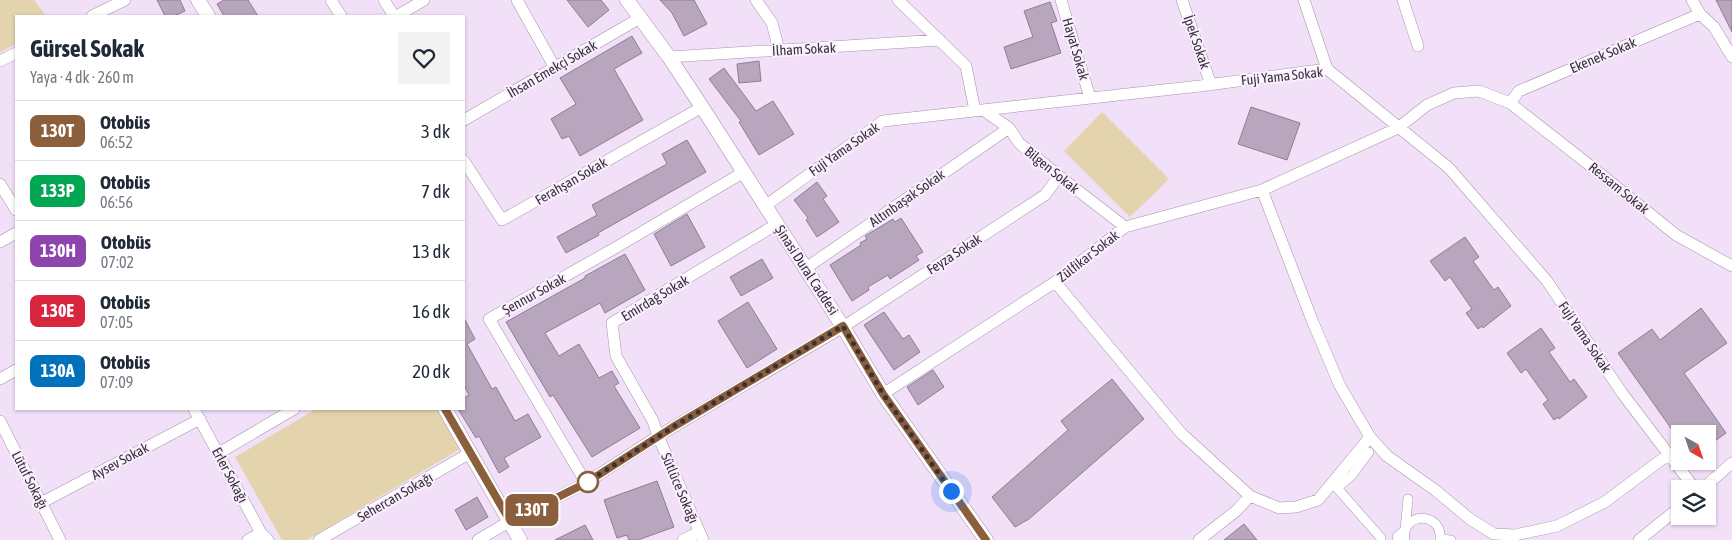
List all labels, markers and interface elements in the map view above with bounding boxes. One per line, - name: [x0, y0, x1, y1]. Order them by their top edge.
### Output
- street label: İpek Sokak: [1180, 13, 1214, 71]
- street label: Hayat Sokak: [1059, 16, 1093, 82]
- button: heart: [398, 32, 450, 84]
- street label: Ekenek Sokak: [1567, 34, 1639, 76]
- text: Gürsel Sokak: [30, 35, 144, 62]
- street label: İhsan Emekçi Sokak: [505, 37, 599, 101]
- street label: İlham Sokak: [772, 39, 836, 59]
- street label: Fuji Yama Sokak: [1240, 64, 1324, 88]
- text: Yaya · 4 dk · 260 m: [30, 68, 134, 86]
- text: Otobüs: [100, 111, 150, 133]
- street label: Fuji Yama Sokak: [806, 119, 882, 179]
- text: 130T: [41, 120, 74, 141]
- text: 3 dk: [421, 120, 450, 142]
- text: 06:52: [100, 133, 133, 151]
- street label: Bilgen Sokak: [1022, 143, 1082, 197]
- street label: Ferahşan Sokak: [532, 154, 610, 208]
- street label: Ressam Sokak: [1586, 159, 1652, 217]
- street label: Altınbaşak Sokak: [866, 166, 948, 230]
- text: Otobüs: [100, 171, 150, 193]
- text: 133P: [40, 180, 75, 201]
- text: 7 dk: [421, 180, 450, 202]
- text: 06:56: [100, 193, 133, 211]
- street label: Şinasi Dural Caddesi: [772, 222, 842, 318]
- street label: Zülfikar Sokak: [1054, 227, 1122, 285]
- street label: Feyza Sokak: [924, 230, 984, 278]
- text: Otobüs: [101, 231, 151, 253]
- text: 130H: [40, 240, 76, 261]
- text: 13 dk: [412, 240, 450, 262]
- text: 07:02: [101, 253, 134, 271]
- street label: Şennur Sokak: [500, 270, 568, 318]
- street label: Emirdağ Sokak: [618, 272, 692, 324]
- text: Otobüs: [100, 291, 150, 313]
- street label: Fuji Yama Sokak: [1555, 298, 1615, 376]
- text: 130E: [41, 300, 74, 321]
- text: 16 dk: [412, 300, 450, 322]
- text: 07:05: [100, 313, 133, 331]
- text: Otobüs: [100, 351, 150, 373]
- text: 130A: [40, 360, 75, 381]
- text: 20 dk: [412, 360, 450, 382]
- text: 07:09: [100, 373, 133, 391]
- north arrow: [1671, 425, 1716, 470]
- map controls: [1671, 425, 1716, 525]
- street label: Aysev Sokak: [89, 439, 151, 483]
- street label: Erler Sokağı: [209, 445, 251, 505]
- street label: Lütuf Sokağı: [9, 448, 51, 512]
- street label: Sütlüce Sokağı: [658, 450, 702, 526]
- street label: Sehercan Sokağı: [355, 469, 435, 525]
- unlabelled marker: [577, 471, 599, 493]
- your location: [939, 479, 964, 504]
- button: layers: [1671, 480, 1716, 525]
- line badge: 130T: [497, 494, 567, 526]
- text: 130T: [515, 499, 549, 520]

